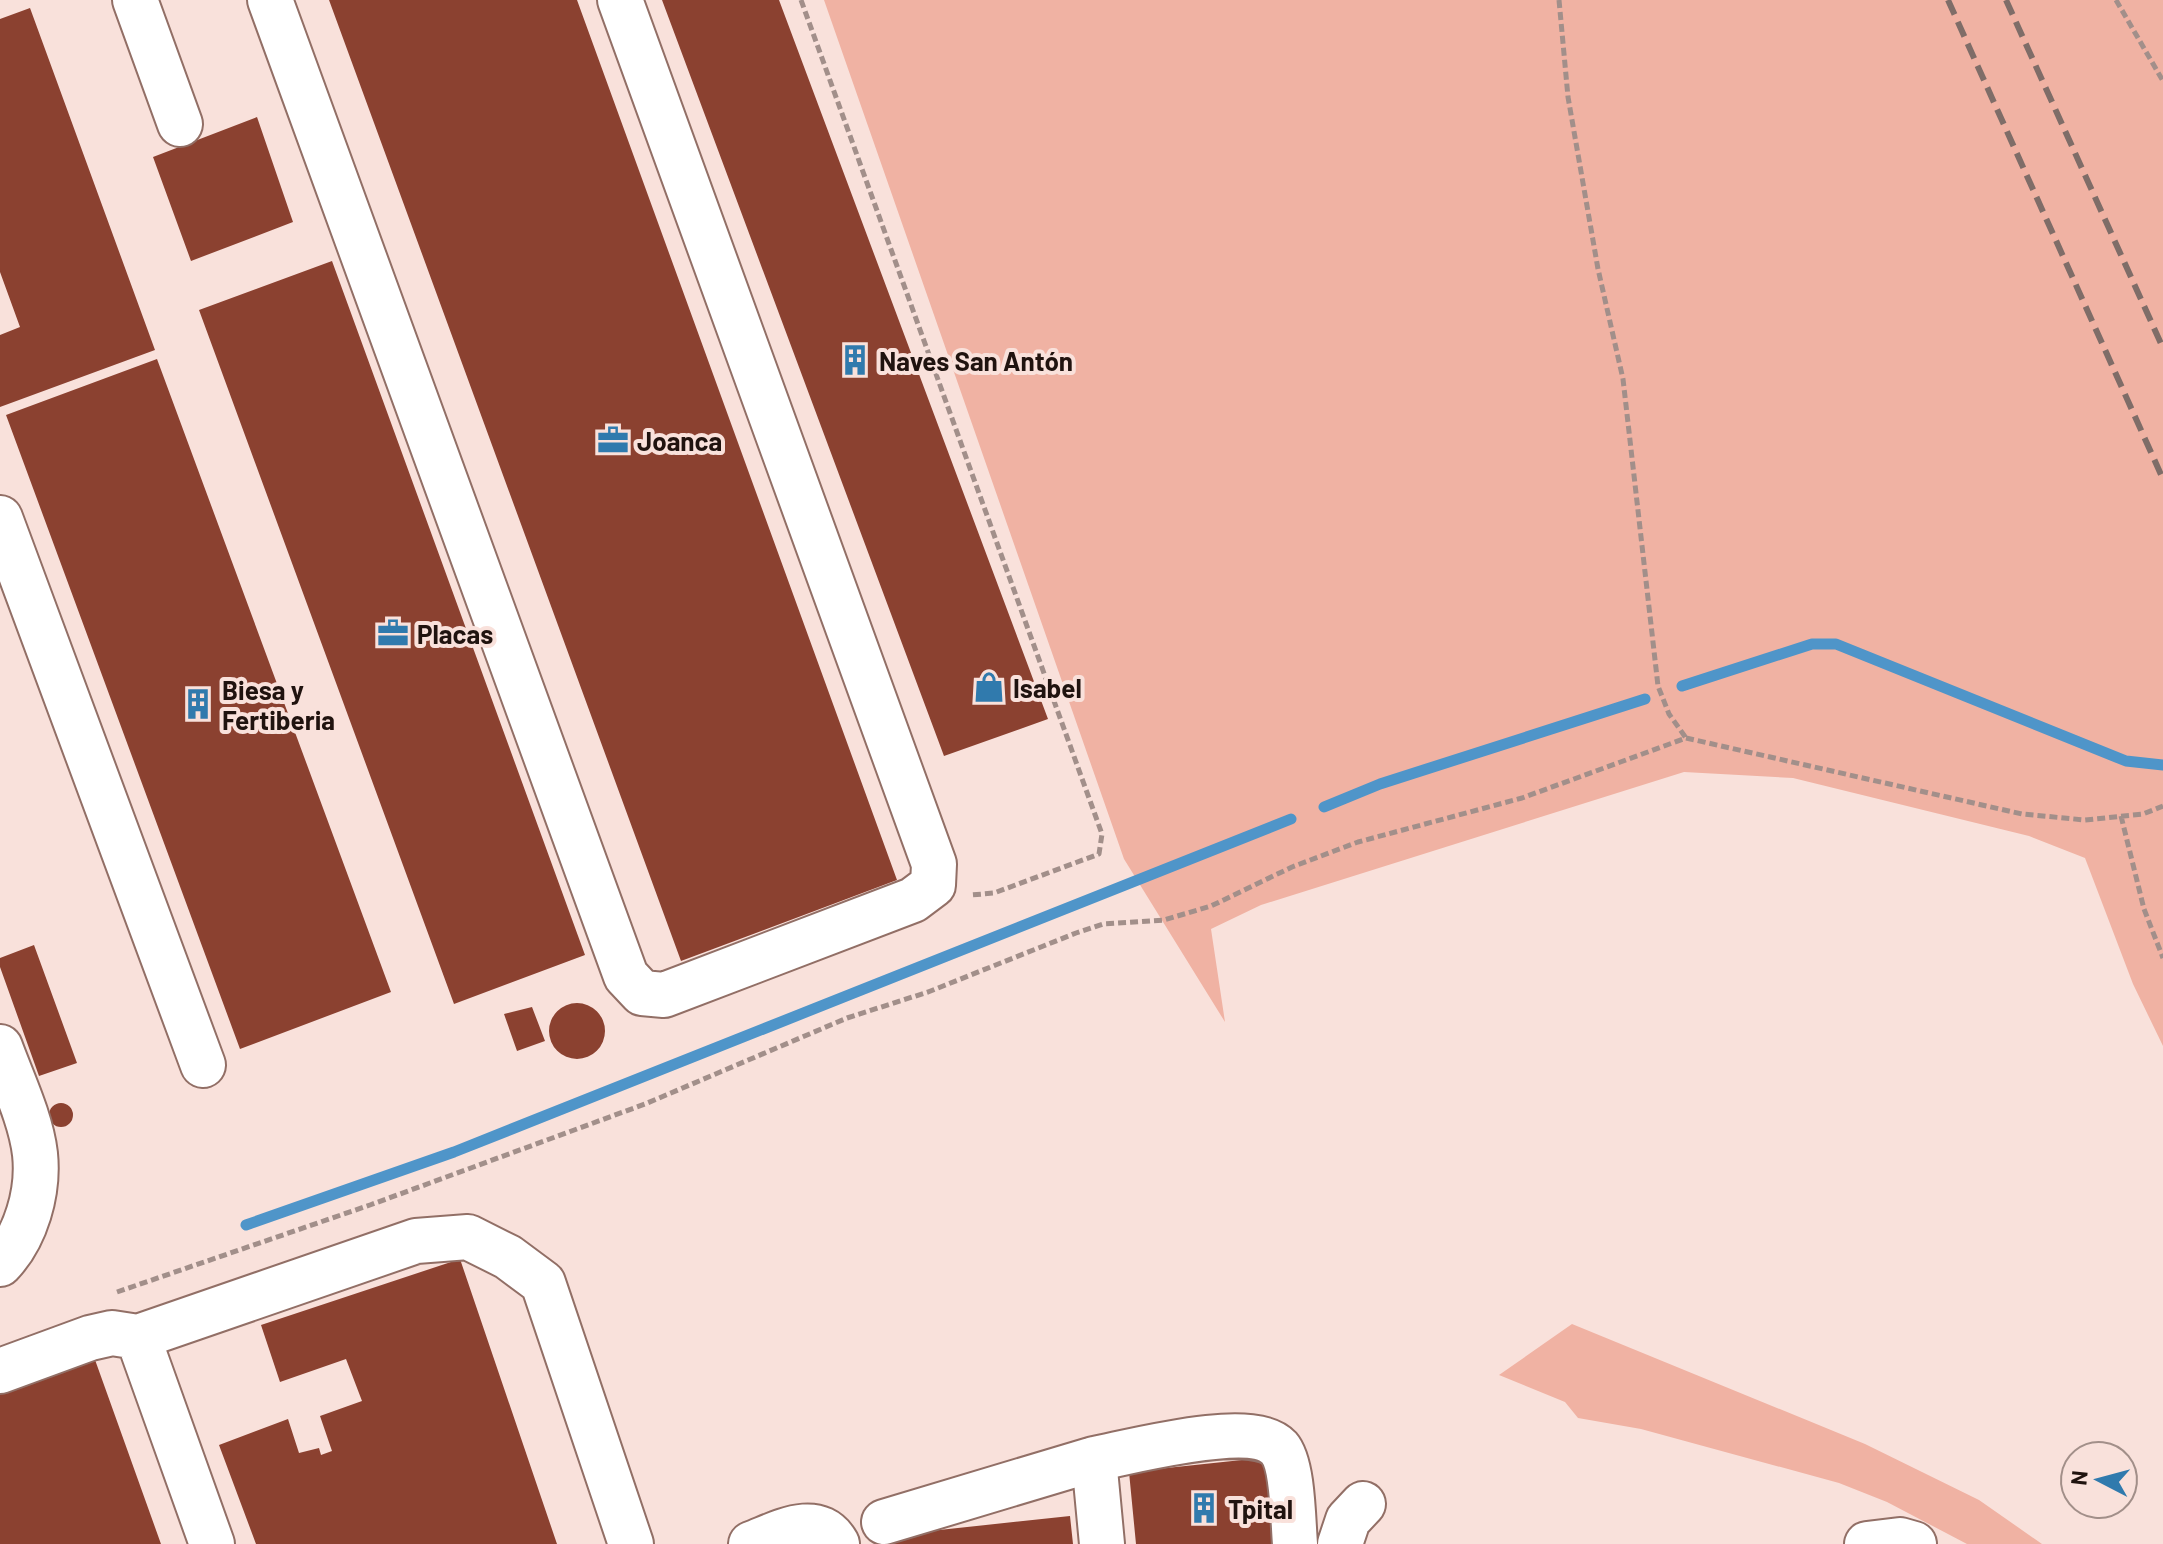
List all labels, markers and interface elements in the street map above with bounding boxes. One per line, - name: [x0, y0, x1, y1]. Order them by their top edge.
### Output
- building icon: Naves San Antón: [838, 343, 872, 377]
- place label: Naves San Antón: [879, 345, 1073, 376]
- office icon: Joanca: [596, 423, 630, 457]
- place label: Joanca: [637, 425, 722, 456]
- office icon: Placas: [376, 616, 410, 650]
- place label: Placas: [417, 618, 493, 649]
- shop icon: Isabel: [972, 670, 1006, 704]
- place label: Isabel: [1013, 672, 1082, 703]
- place label: Biesa y Fertiberia: [222, 674, 335, 735]
- building icon: Biesa y Fertiberia: [181, 687, 215, 721]
- north arrow: [2059, 1440, 2139, 1520]
- text: N: [2064, 1469, 2092, 1486]
- building icon: Tpital: [1187, 1491, 1221, 1525]
- place label: Tpital: [1228, 1493, 1293, 1524]

